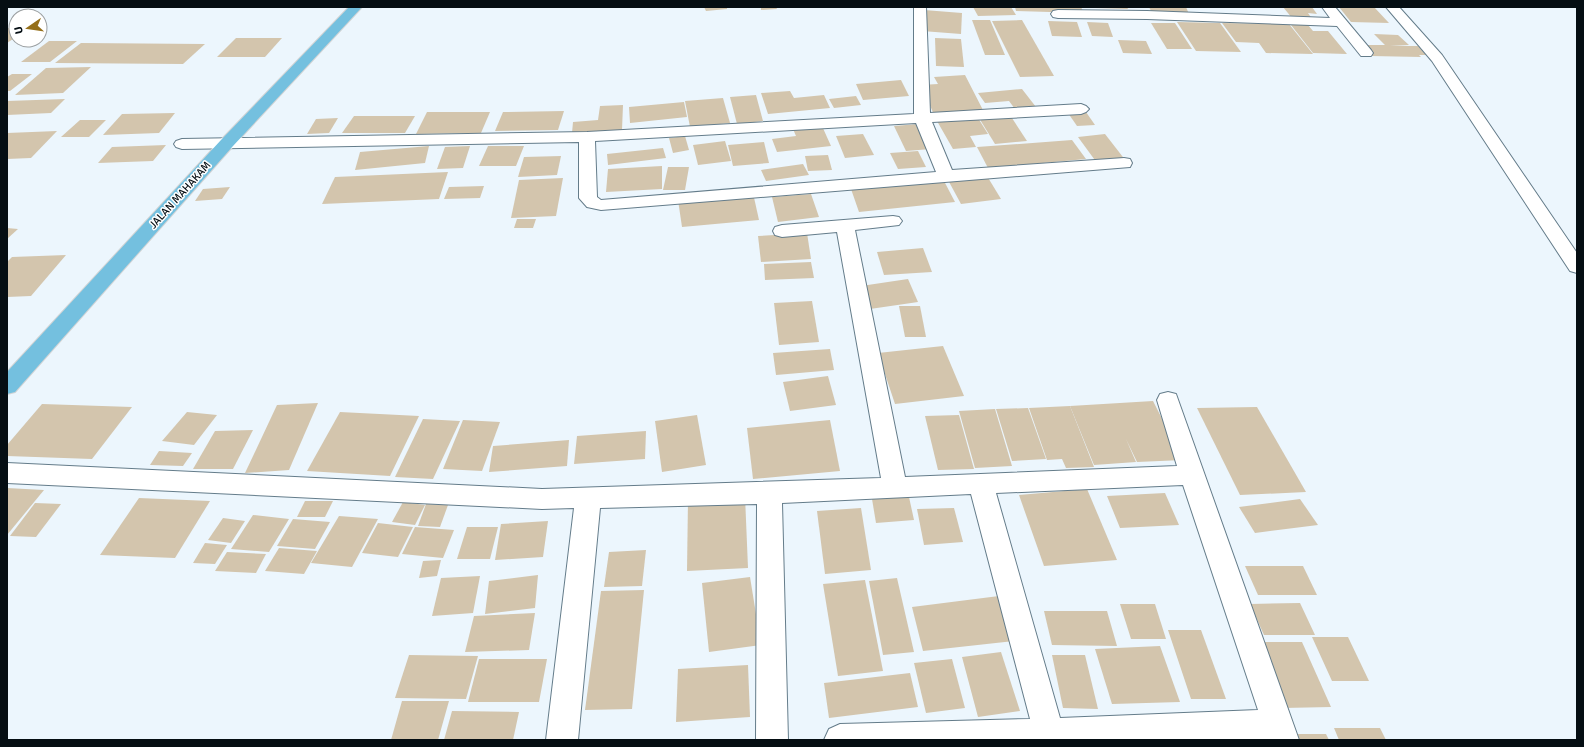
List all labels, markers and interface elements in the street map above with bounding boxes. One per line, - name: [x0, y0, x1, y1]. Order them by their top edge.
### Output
- north arrow: [8, 8, 48, 48]
- text: U: [12, 25, 26, 35]
- street label: JALAN MAHAKAM: [147, 159, 214, 231]

